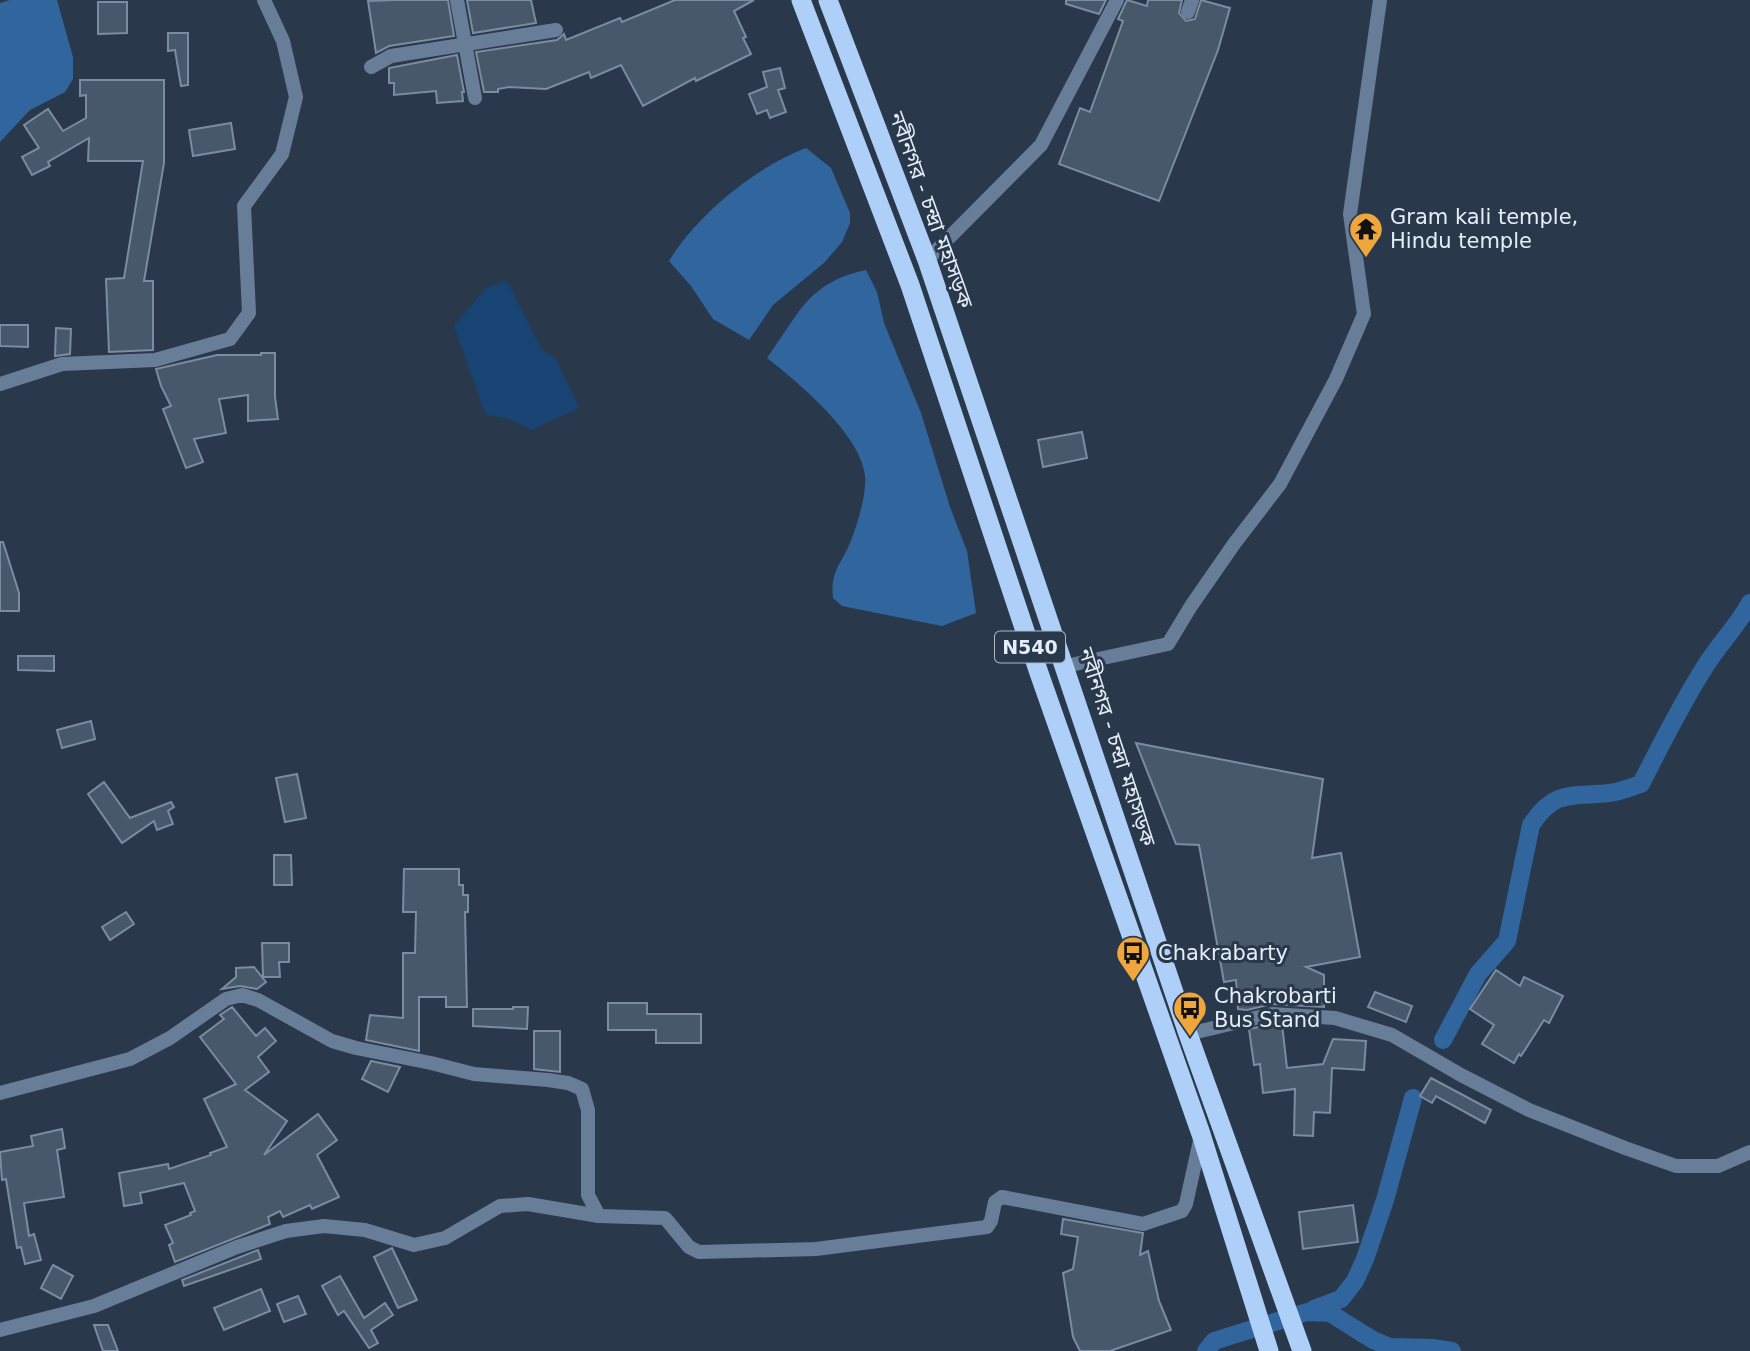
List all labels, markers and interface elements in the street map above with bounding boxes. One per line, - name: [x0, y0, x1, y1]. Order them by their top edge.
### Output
- street label: নবীনগর - চন্দ্রা মহাসড়ক: [884, 108, 978, 312]
- place label: Gram kali temple, Hindu temple: [1390, 205, 1578, 253]
- temple icon: Gram kali temple, Hindu temple: [1347, 210, 1385, 259]
- road number: N540: [995, 632, 1065, 662]
- street label: নবীনগর - চন্দ্রা মহাসড়ক: [1073, 644, 1161, 850]
- bus stop icon: Chakrabarty: [1114, 934, 1152, 983]
- place label: Chakrabarty: [1158, 941, 1288, 965]
- place label: Chakrobarti Bus Stand: [1214, 984, 1337, 1032]
- bus stop icon: Chakrobarti Bus Stand: [1171, 989, 1209, 1038]

